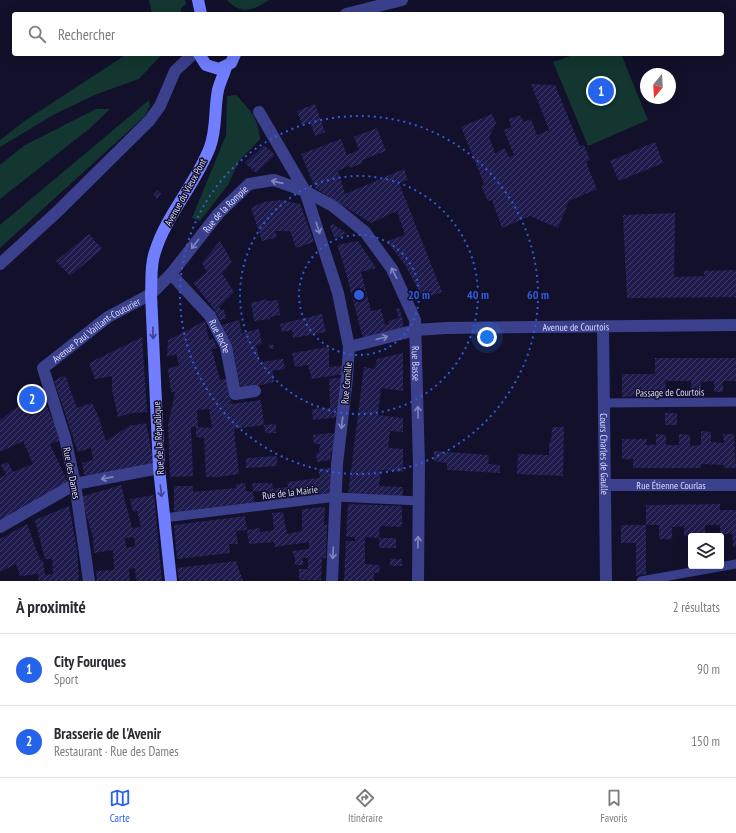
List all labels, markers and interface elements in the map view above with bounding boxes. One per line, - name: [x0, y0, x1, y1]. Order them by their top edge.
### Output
- search box: [12, 12, 724, 56]
- icon: search: [26, 23, 48, 45]
- text: Rechercher: [58, 25, 115, 44]
- north arrow: [640, 68, 676, 104]
- pin: 1: [588, 76, 614, 106]
- street label: Avenue du Vieux Pont: [162, 156, 209, 228]
- one-way arrow: [271, 177, 284, 185]
- street label: Rue de la Rompie: [200, 183, 251, 235]
- one-way arrow: [315, 221, 322, 234]
- one-way arrow: [191, 239, 199, 250]
- one-way arrow: [389, 267, 397, 279]
- text: 20 m: [408, 287, 430, 302]
- text: 40 m: [467, 287, 489, 302]
- text: 60 m: [527, 287, 549, 302]
- centre of rings: [352, 288, 366, 302]
- street label: Avenue Paul Vaillant-Couturier: [50, 295, 143, 365]
- street label: Rue Roche: [206, 317, 233, 354]
- street label: Avenue de Courtois: [542, 320, 610, 334]
- one-way arrow: [149, 326, 157, 339]
- your location: [477, 327, 497, 347]
- one-way arrow: [376, 334, 389, 342]
- street label: Rue Basse: [409, 346, 423, 381]
- street label: Rue Cornille: [338, 362, 355, 405]
- pin: 2: [19, 384, 45, 414]
- street label: Passage de Courtois: [636, 385, 705, 400]
- street label: Rue de la République: [150, 401, 167, 475]
- one-way arrow: [414, 406, 422, 419]
- street label: Cours Charles de Gaulle: [597, 413, 611, 495]
- one-way arrow: [338, 417, 345, 430]
- street label: Rue des Dames: [60, 446, 83, 501]
- one-way arrow: [100, 475, 113, 483]
- street label: Rue Étienne Courlas: [636, 479, 706, 492]
- street label: Rue de la Mairie: [261, 483, 319, 502]
- one-way arrow: [157, 484, 165, 497]
- map controls: [688, 533, 724, 569]
- button: layers: [688, 533, 724, 569]
- one-way arrow: [414, 536, 422, 549]
- one-way arrow: [329, 546, 337, 559]
- text: À proximité: [16, 596, 86, 618]
- text: 2 résultats: [673, 599, 720, 616]
- text: City Fourques: [54, 652, 126, 671]
- text: 1: [26, 661, 32, 678]
- text: 90 m: [697, 661, 720, 678]
- text: Sport: [54, 671, 78, 688]
- text: Brasserie de l'Avenir: [54, 724, 161, 743]
- text: 2: [26, 733, 32, 750]
- text: 150 m: [691, 733, 720, 750]
- text: Restaurant · Rue des Dames: [54, 743, 179, 760]
- tab: Carte: [109, 787, 131, 825]
- tab: Itinéraire: [348, 787, 383, 825]
- tab: Favoris: [600, 787, 627, 825]

